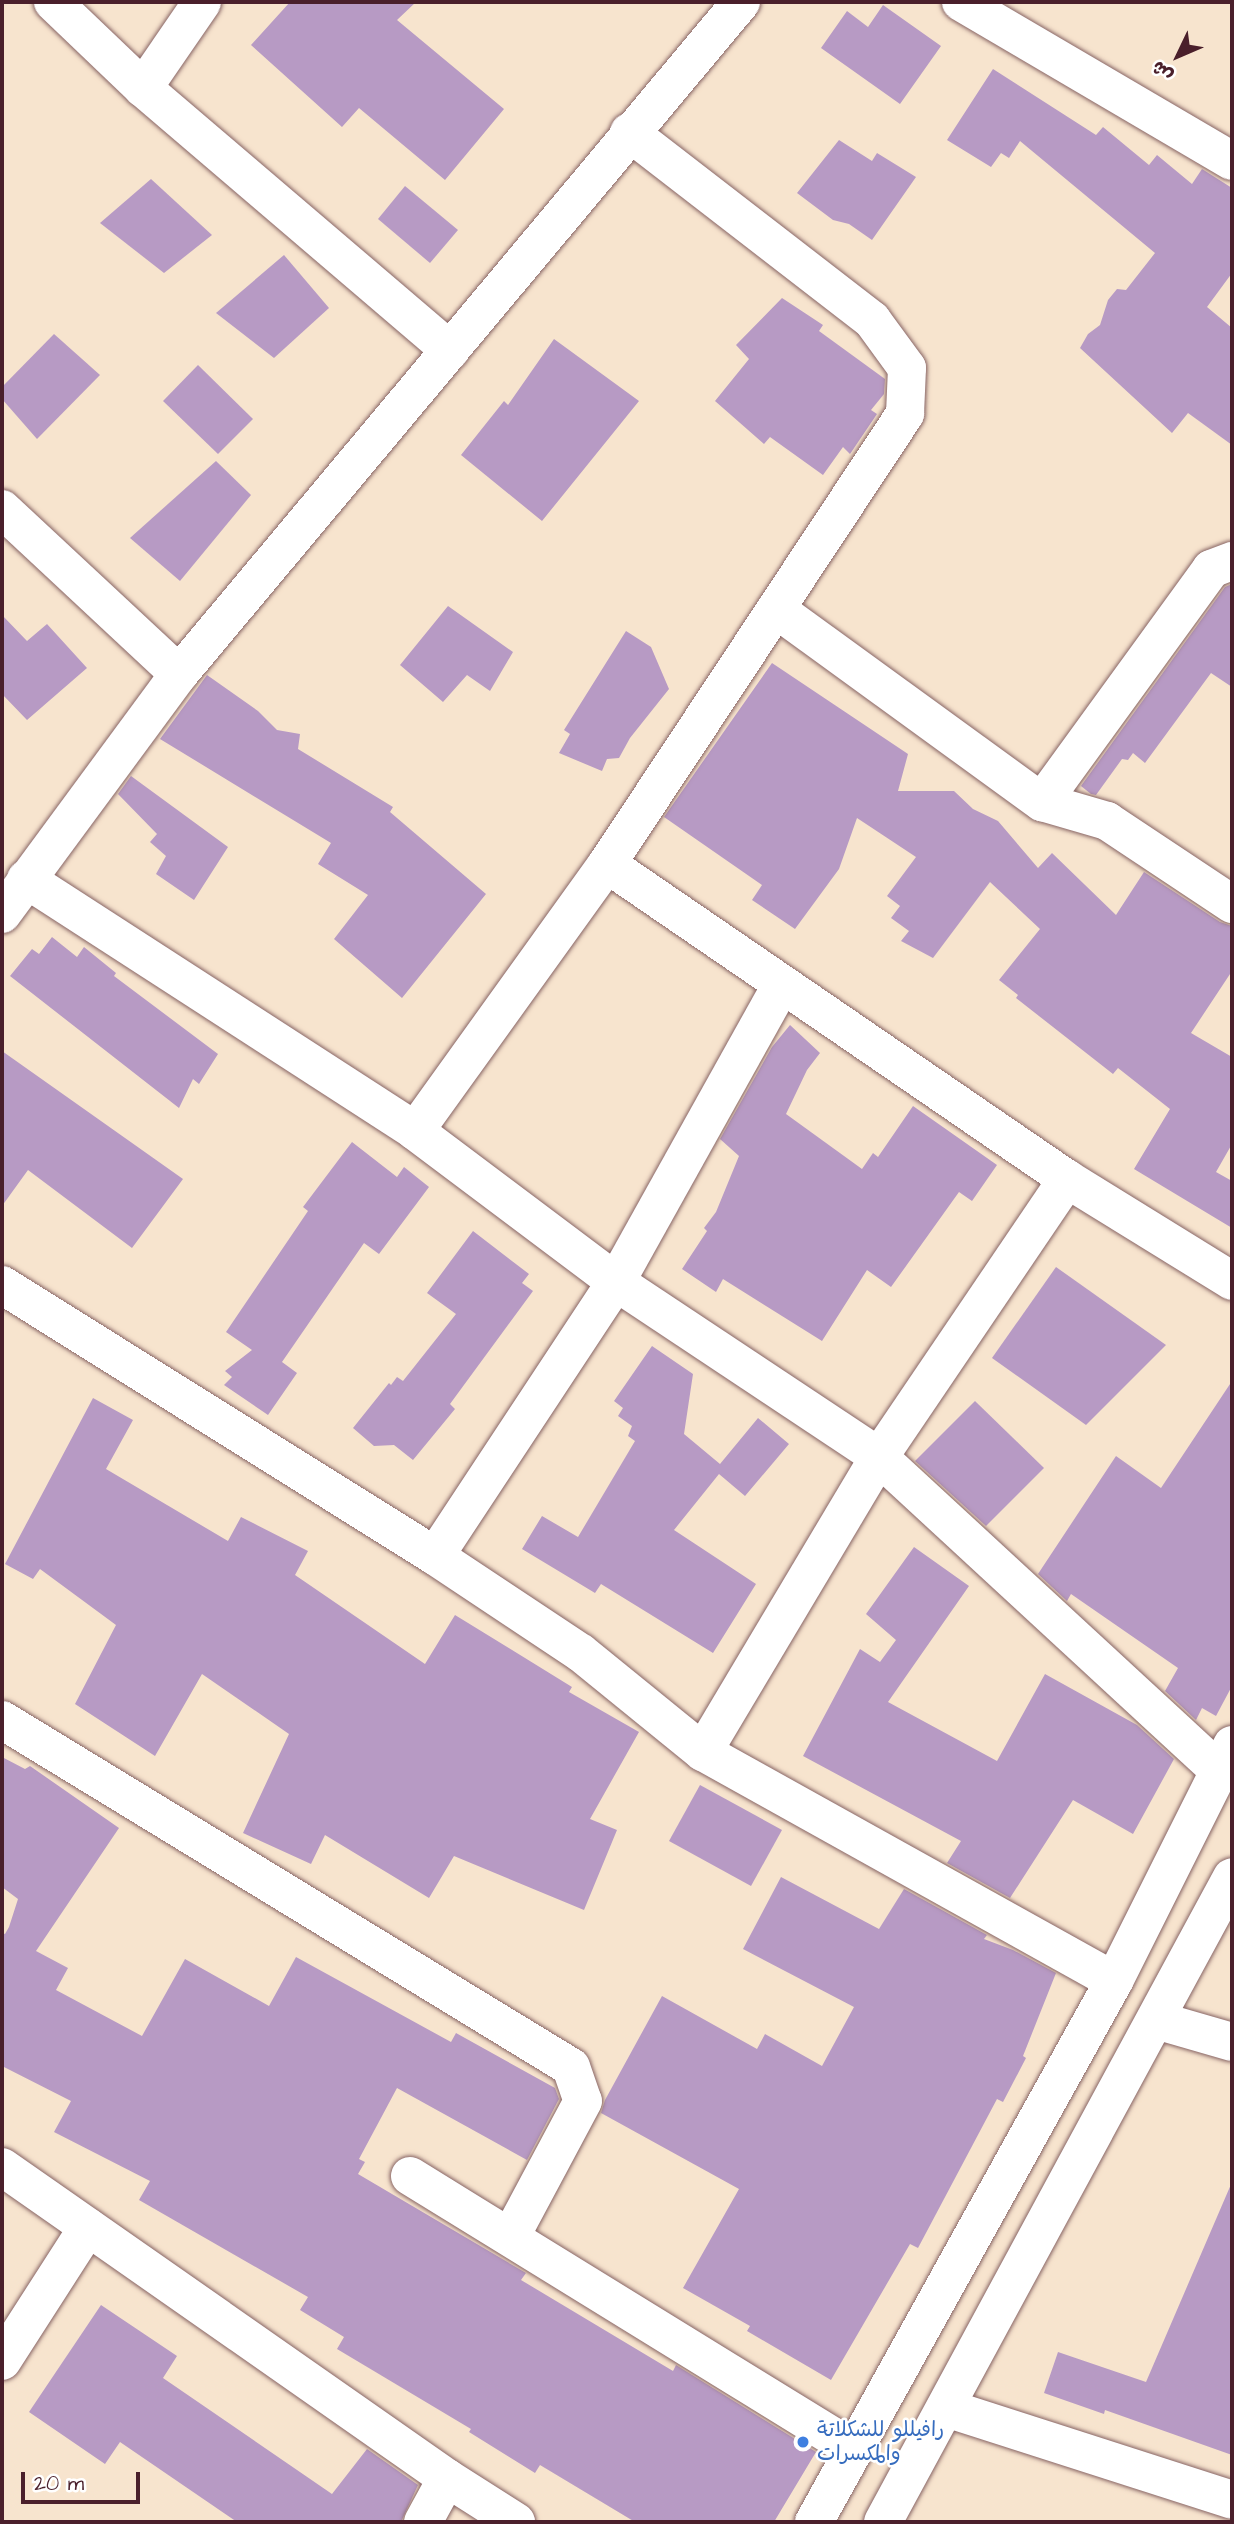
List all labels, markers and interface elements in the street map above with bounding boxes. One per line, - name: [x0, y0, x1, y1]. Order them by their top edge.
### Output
- north arrow: [1143, 21, 1213, 91]
- text: ش: [1146, 54, 1180, 88]
- place label: رافيللو للشكلاتة والمكسرات: [817, 2417, 944, 2467]
- marker: رافيللو للشكلاتة والمكسرات: [795, 2434, 811, 2450]
- scale bar: [24, 2458, 144, 2502]
- text: 20 m: [34, 2469, 84, 2498]

